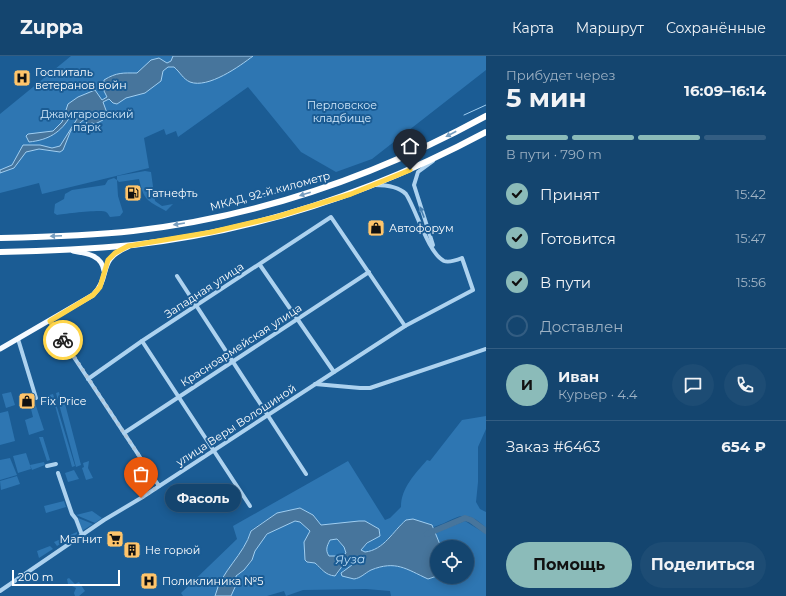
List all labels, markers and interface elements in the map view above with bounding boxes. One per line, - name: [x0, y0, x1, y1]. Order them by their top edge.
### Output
- text: Zuppa: [20, 16, 84, 39]
- text: Карта: [512, 19, 554, 37]
- text: Маршрут: [576, 19, 644, 37]
- text: Сохранённые: [666, 19, 766, 37]
- place label: Госпиталь ветеранов войн: [35, 65, 127, 92]
- text: Прибудет через: [506, 67, 615, 83]
- hospital icon: Госпиталь ветеранов войн: [12, 68, 32, 88]
- text: 16:09–16:14: [684, 81, 766, 100]
- text: 5 мин: [506, 82, 587, 114]
- park label: Перловское кладбище: [307, 98, 377, 125]
- park label: Джамгаровский парк: [40, 107, 134, 134]
- pin: [393, 129, 427, 170]
- one-way arrow: [445, 131, 457, 138]
- icon: home: [399, 135, 421, 157]
- text: В пути · 790 m: [506, 146, 602, 162]
- street label: МКАД, 92-й километр: [209, 168, 331, 214]
- fuel station icon: Татнефть: [123, 183, 143, 203]
- icon: check: [506, 183, 528, 205]
- text: Принят: [540, 185, 599, 204]
- place label: Татнефть: [146, 186, 198, 200]
- text: 15:42: [735, 186, 766, 202]
- one-way arrow: [299, 192, 311, 198]
- one-way arrow: [419, 205, 425, 217]
- shop icon: Автофорум: [366, 218, 386, 238]
- one-way arrow: [172, 221, 185, 227]
- place label: Автофорум: [389, 221, 454, 235]
- icon: check: [506, 227, 528, 249]
- text: Готовится: [540, 229, 616, 248]
- text: 15:47: [736, 230, 766, 246]
- one-way arrow: [49, 233, 62, 239]
- street label: Западная улица: [162, 259, 246, 321]
- icon: check: [506, 271, 528, 293]
- text: В пути: [540, 273, 591, 292]
- text: 15:56: [736, 274, 766, 290]
- street label: Красноармейская улица: [178, 300, 304, 390]
- text: Доставлен: [540, 317, 623, 336]
- courier: [43, 320, 83, 360]
- icon: bike: [52, 329, 74, 351]
- button: chat: [672, 364, 714, 406]
- button: phone: [724, 364, 766, 406]
- text: Иван: [558, 367, 599, 386]
- text: И: [521, 375, 533, 394]
- street label: улица Веры Волошиной: [173, 381, 299, 470]
- text: Курьер · 4.4: [558, 386, 637, 402]
- shop icon: Fix Price: [17, 391, 37, 411]
- place label: Fix Price: [40, 394, 87, 408]
- text: Заказ #6463: [506, 437, 600, 456]
- text: 654 ₽: [721, 437, 766, 456]
- pin: [124, 457, 158, 498]
- icon: bag: [130, 463, 152, 485]
- callout: Фасоль: [165, 484, 241, 512]
- text: Фасоль: [177, 490, 229, 506]
- supermarket icon: Магнит: [105, 529, 125, 549]
- place label: Магнит: [60, 532, 103, 546]
- building icon: Не горюй: [122, 540, 142, 560]
- map controls: [430, 540, 474, 584]
- button: locate: [430, 540, 474, 584]
- button: Помощь: [506, 542, 632, 588]
- button: Поделиться: [640, 542, 766, 588]
- place label: Не горюй: [145, 543, 200, 557]
- water label: Яуза: [335, 551, 365, 567]
- scale bar: [12, 568, 120, 587]
- text: 200 m: [18, 570, 53, 584]
- hospital icon: Поликлиника №5: [139, 571, 159, 591]
- place label: Поликлиника №5: [162, 574, 263, 588]

